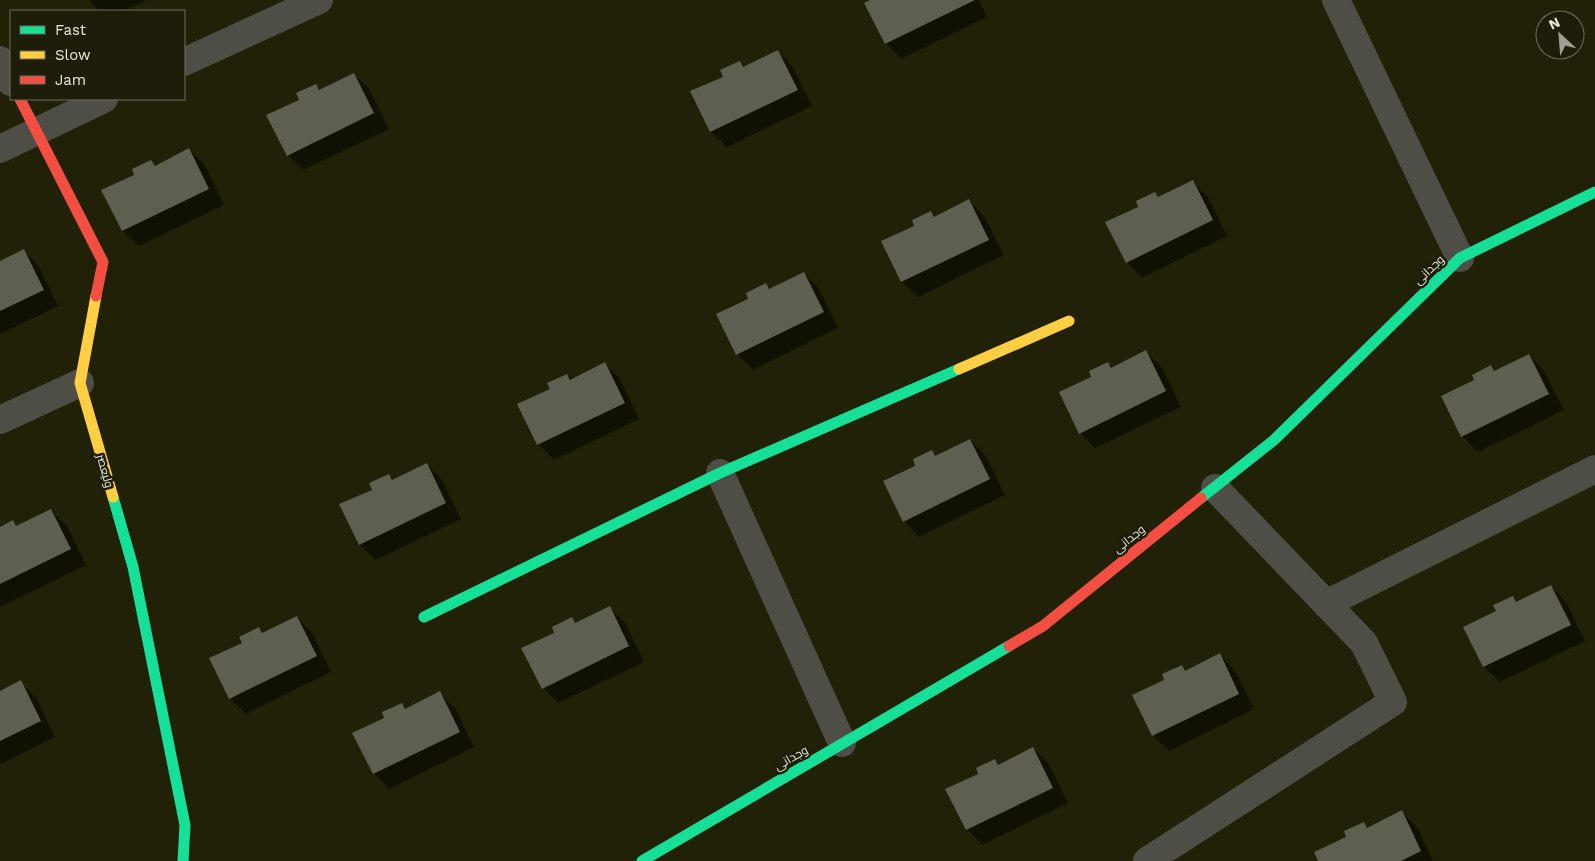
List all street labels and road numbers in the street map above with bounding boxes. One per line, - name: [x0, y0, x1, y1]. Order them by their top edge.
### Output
- street label: وجدانی: [1411, 252, 1447, 288]
- street label: ولیعصر: [93, 452, 116, 489]
- street label: وجدانی: [1110, 522, 1148, 556]
- street label: وجدانی: [772, 743, 810, 773]

